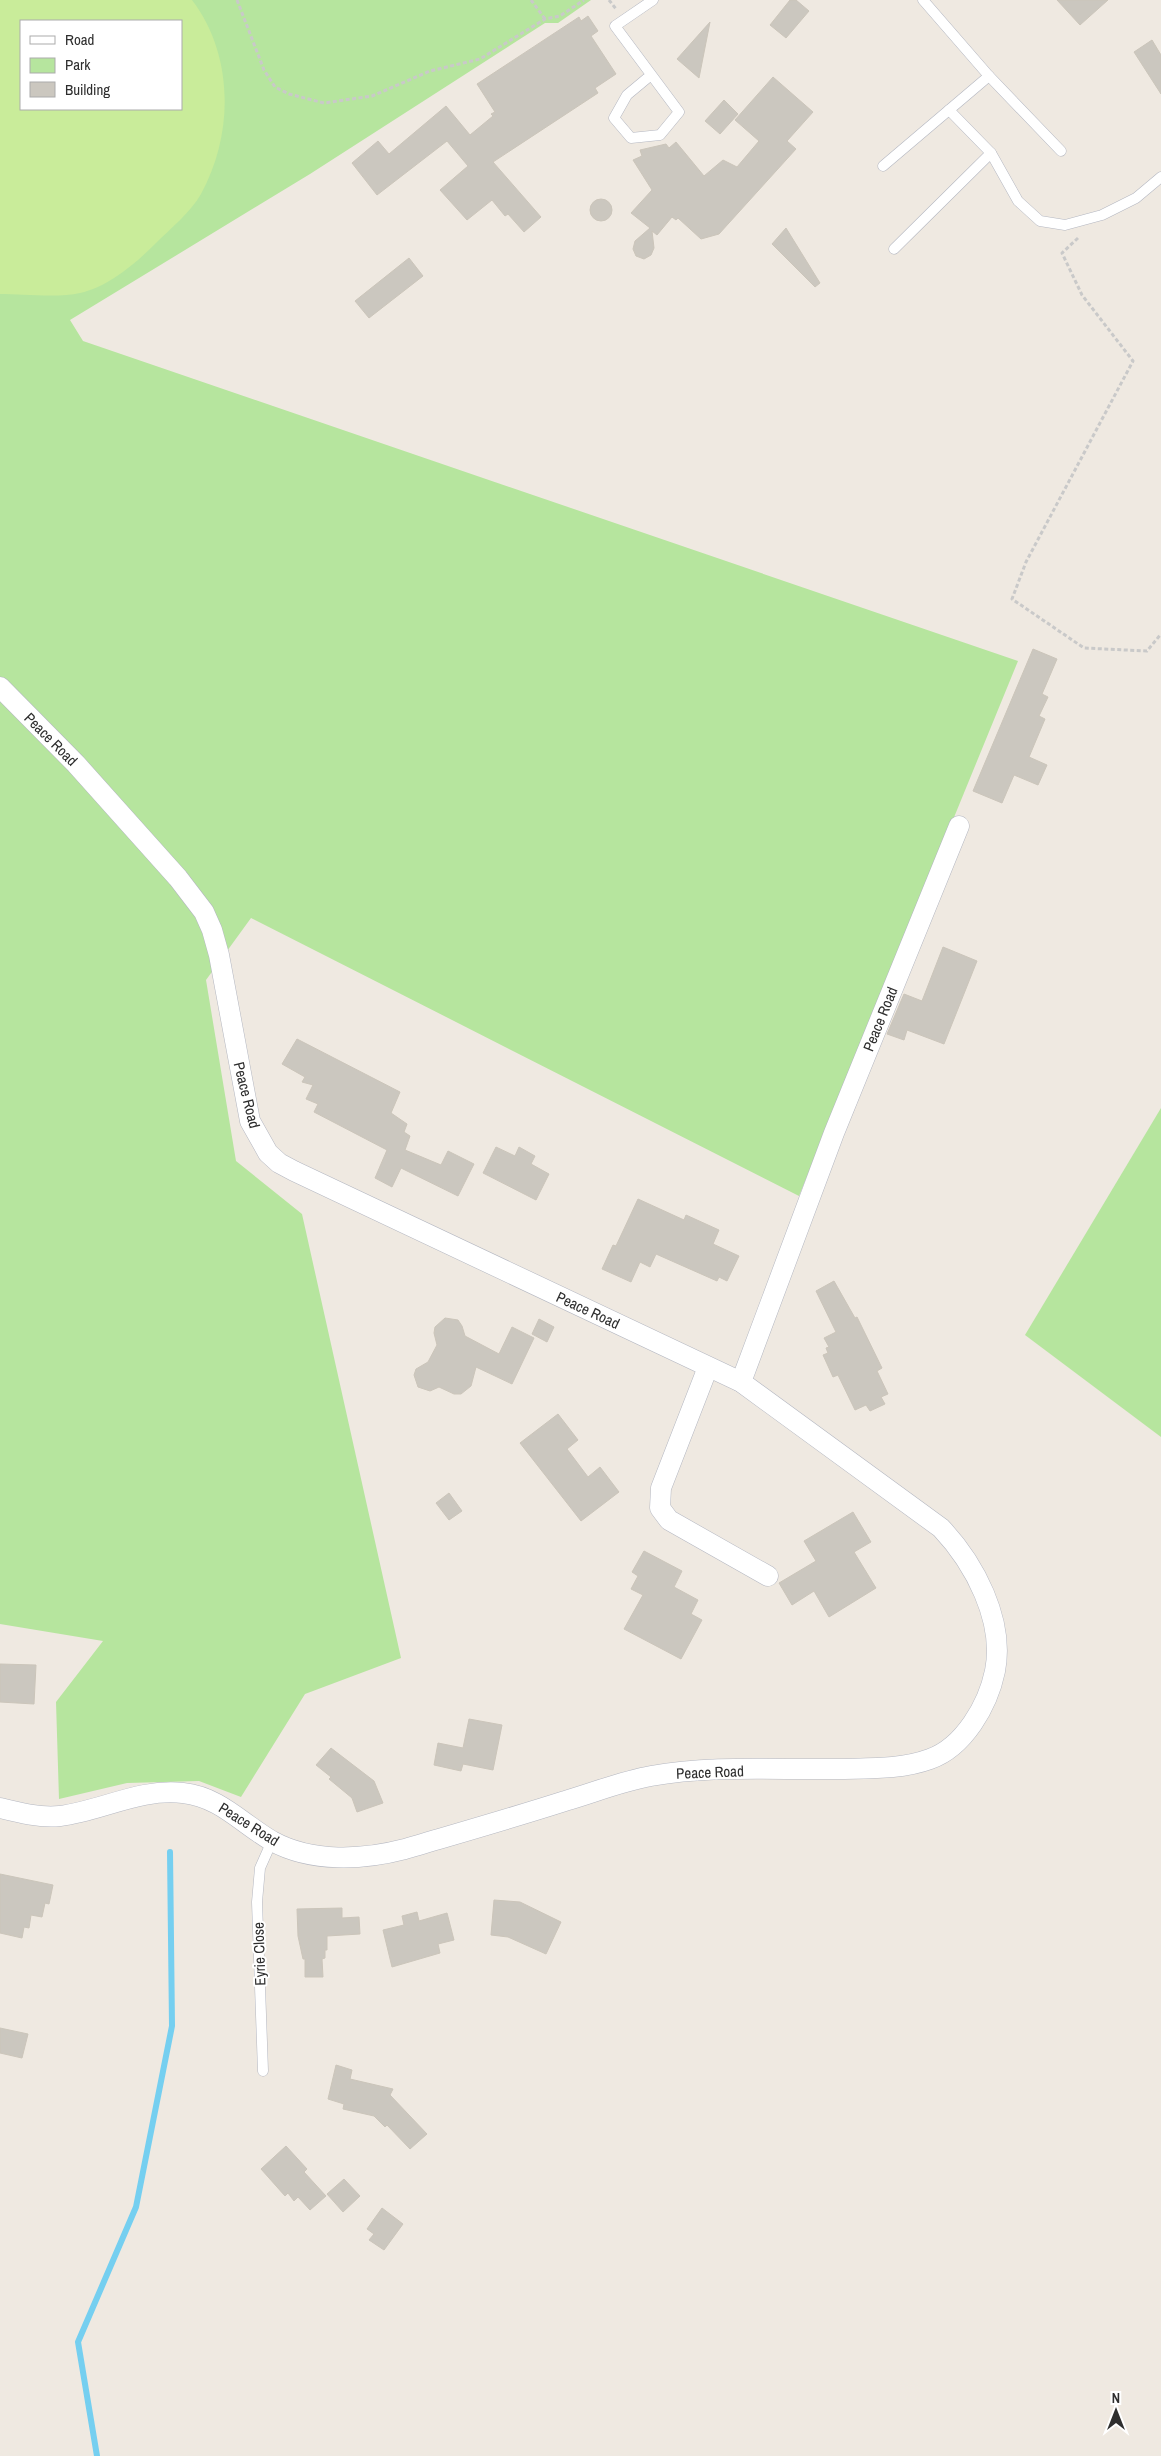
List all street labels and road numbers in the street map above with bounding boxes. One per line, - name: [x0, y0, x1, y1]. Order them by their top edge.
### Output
- street label: Peace Road: [20, 708, 82, 770]
- street label: Peace Road: [858, 984, 902, 1054]
- street label: Peace Road: [229, 1060, 265, 1130]
- street label: Peace Road: [553, 1286, 623, 1334]
- street label: Peace Road: [676, 1760, 744, 1784]
- street label: Peace Road: [215, 1797, 283, 1851]
- street label: Eyrie Close: [247, 1922, 271, 1986]

